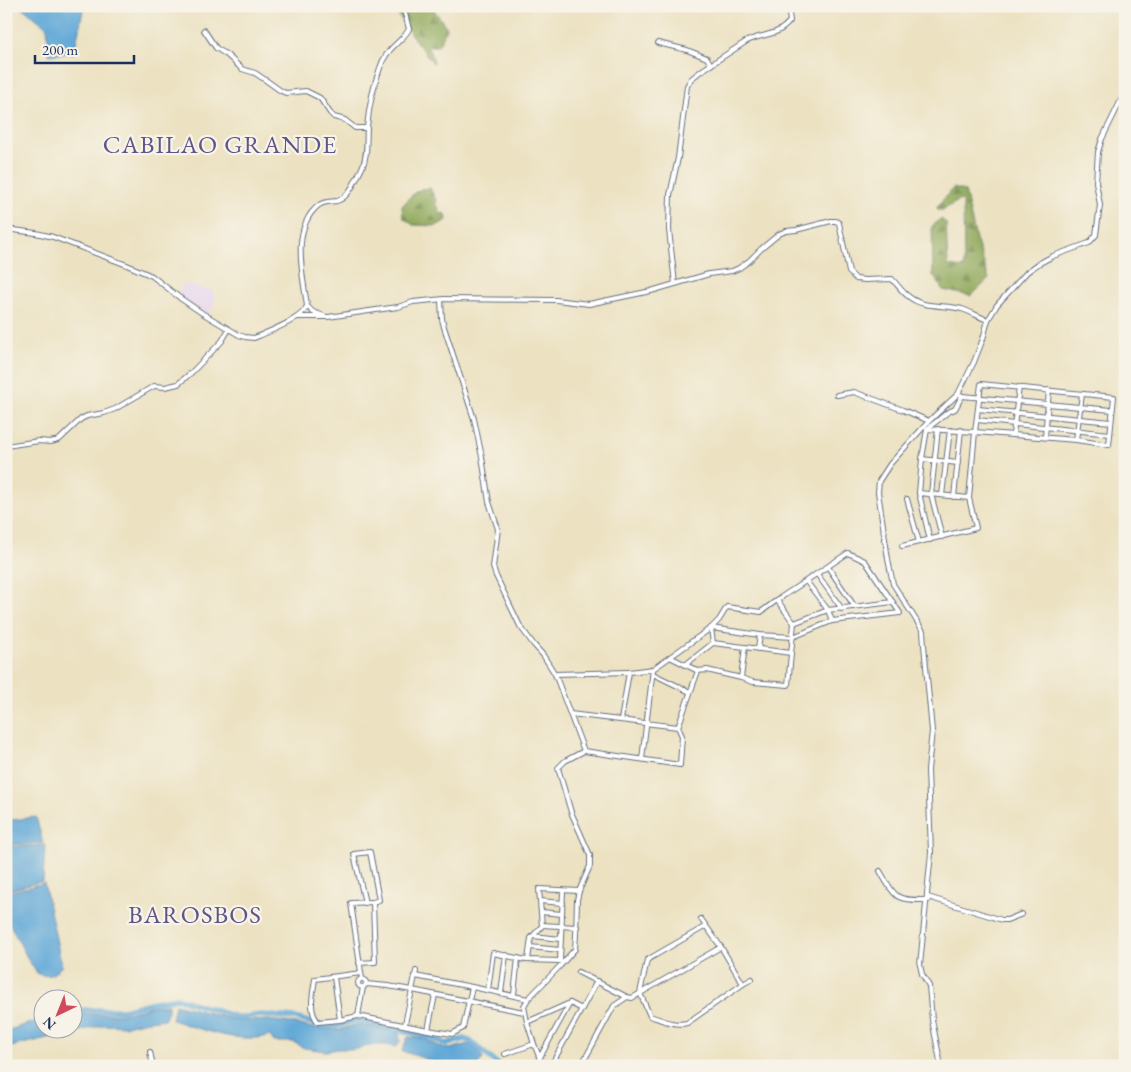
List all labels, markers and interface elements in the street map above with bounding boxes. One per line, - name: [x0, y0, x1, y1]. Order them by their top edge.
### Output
- scale bar: [35, 32, 134, 64]
- text: 200 m: [42, 40, 79, 59]
- district label: CABILAO GRANDE: [103, 128, 337, 160]
- district label: BAROSBOS: [128, 898, 262, 930]
- north arrow: [32, 990, 82, 1040]
- text: N: [38, 1013, 59, 1034]

